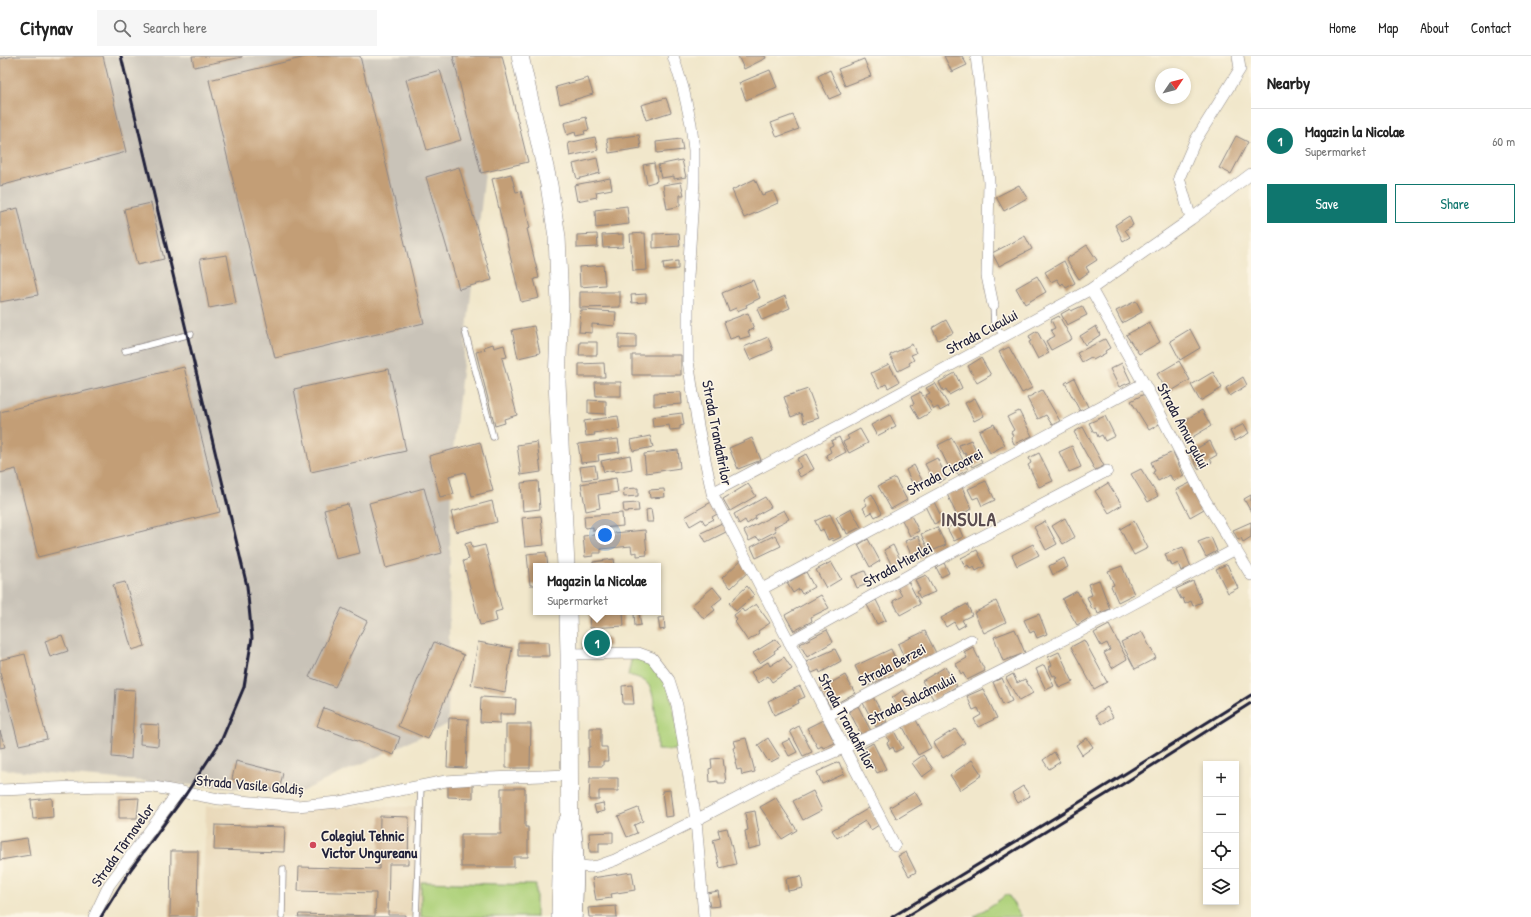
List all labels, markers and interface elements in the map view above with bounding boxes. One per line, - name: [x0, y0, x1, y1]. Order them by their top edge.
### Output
- search box: [97, 10, 377, 46]
- text: Citynav: [20, 15, 73, 41]
- icon: search: [111, 17, 133, 39]
- text: Search here: [143, 17, 207, 38]
- text: Home: [1329, 18, 1356, 37]
- text: Map: [1378, 18, 1398, 37]
- text: About: [1420, 18, 1449, 37]
- text: Contact: [1471, 18, 1511, 37]
- north arrow: [1155, 68, 1191, 104]
- text: Nearby: [1267, 71, 1310, 94]
- text: Magazin la Nicolae: [1305, 121, 1405, 142]
- text: 1: [1278, 132, 1282, 150]
- text: 60 m: [1492, 132, 1515, 150]
- text: Supermarket: [1305, 142, 1366, 160]
- button: Save: [1267, 184, 1387, 223]
- button: Share: [1395, 184, 1515, 223]
- street label: Strada Cucului: [942, 304, 1021, 359]
- street label: Strada Trandafirilor: [697, 378, 738, 488]
- street label: Strada Amurgului: [1152, 379, 1215, 472]
- street label: Strada Cicoarei: [903, 443, 986, 500]
- district label: INSULA: [941, 506, 997, 532]
- your location: [595, 525, 615, 545]
- street label: Strada Mierlei: [859, 537, 936, 592]
- popup: [533, 563, 661, 615]
- text: Magazin la Nicolae: [547, 570, 647, 591]
- text: Supermarket: [547, 591, 608, 609]
- pin: 1: [584, 628, 610, 658]
- street label: Strada Berzei: [854, 638, 929, 691]
- street label: Strada Salcâmului: [864, 667, 960, 730]
- street label: Strada Trandafirilor: [813, 670, 882, 774]
- map controls: [1203, 761, 1239, 905]
- button: +: [1203, 761, 1239, 797]
- street label: Strada Vasile Goldiș: [195, 769, 305, 800]
- button: −: [1203, 797, 1239, 833]
- street label: Strada Târnavelor: [86, 798, 159, 891]
- place label: Colegiul Tehnic Victor Ungureanu: [321, 825, 418, 864]
- button: locate: [1203, 833, 1239, 869]
- marker: Colegiul Tehnic Victor Ungureanu: [308, 840, 318, 850]
- button: layers: [1203, 869, 1239, 905]

